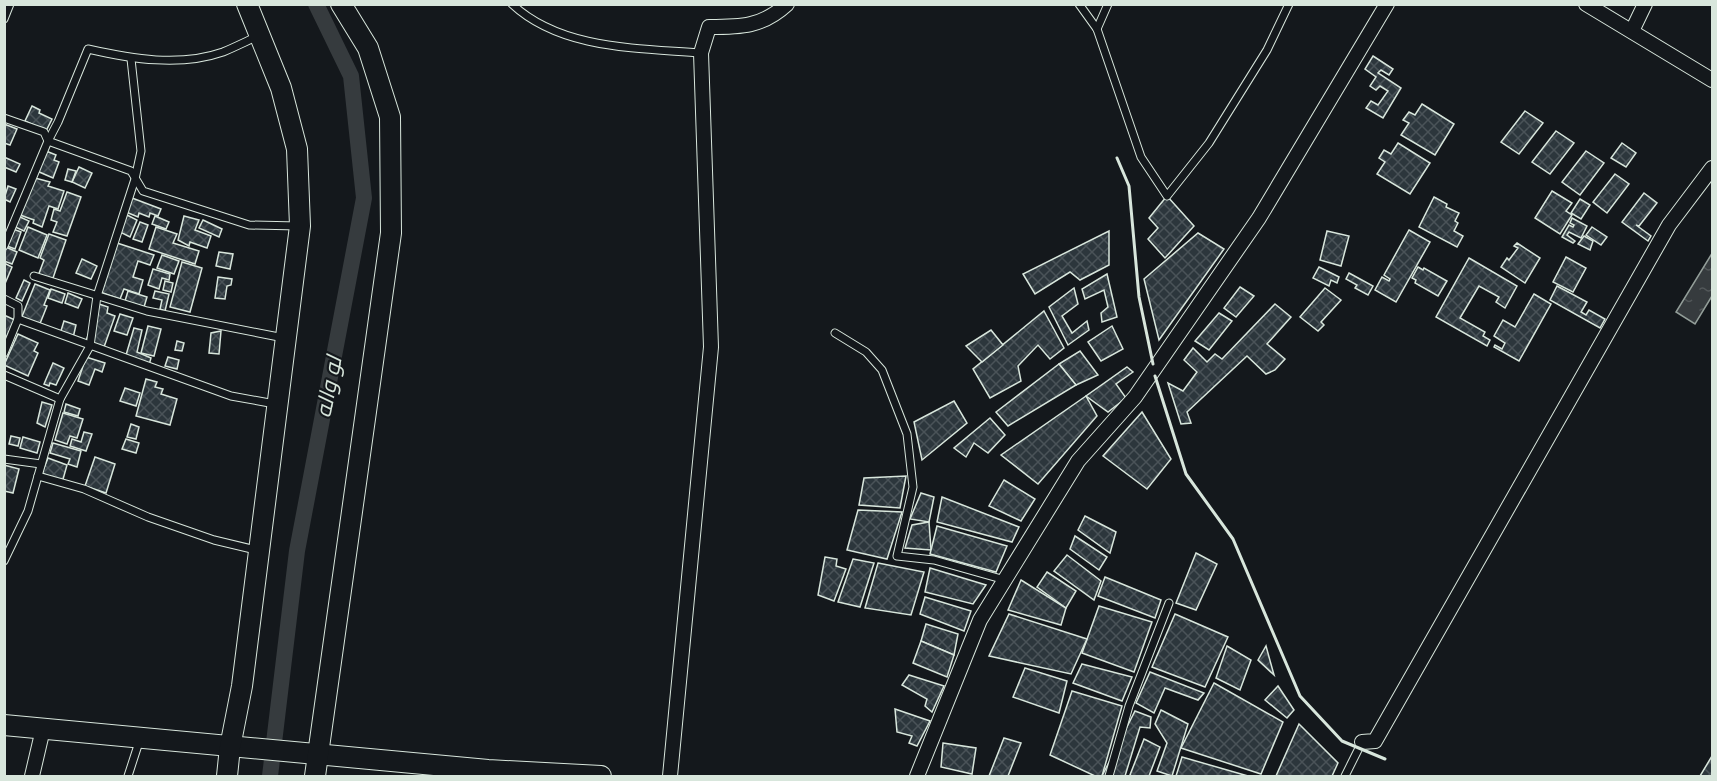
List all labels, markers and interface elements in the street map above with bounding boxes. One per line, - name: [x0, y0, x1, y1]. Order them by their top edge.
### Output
- water label: لو واله: [308, 351, 349, 420]

